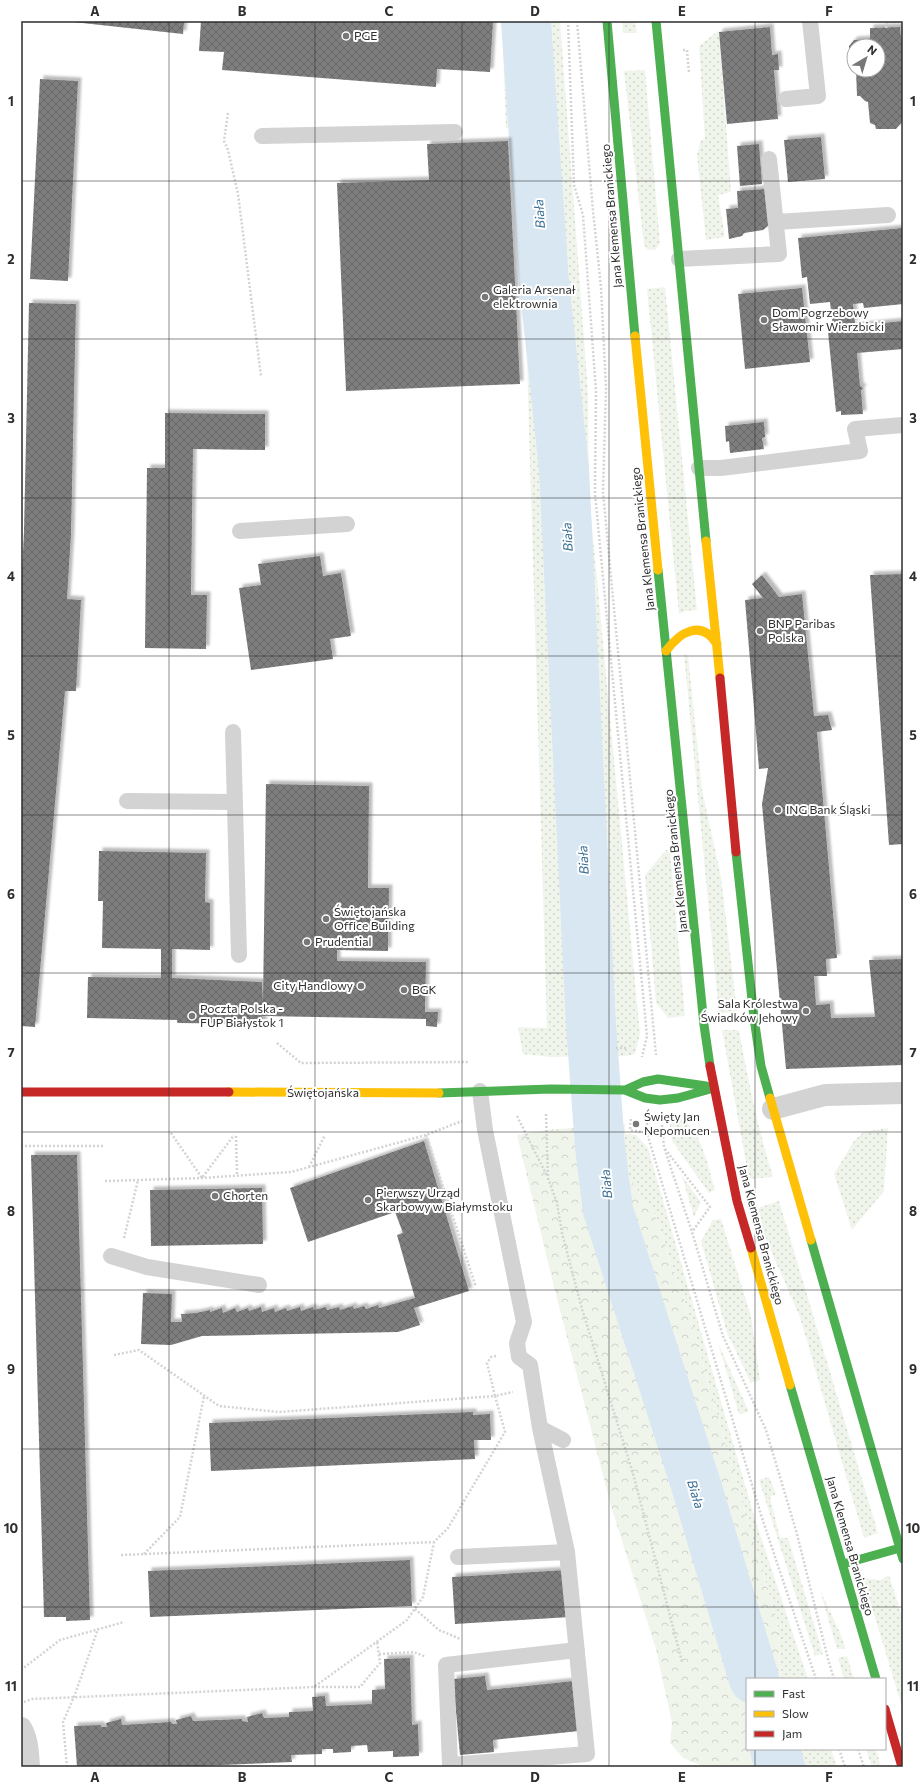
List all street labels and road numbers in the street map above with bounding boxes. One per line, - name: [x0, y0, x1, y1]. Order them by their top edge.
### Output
- street label: Jana Klemensa Branickiego: [598, 143, 625, 289]
- street label: Jana Klemensa Branickiego: [627, 466, 658, 612]
- street label: Jana Klemensa Branickiego: [660, 788, 691, 934]
- street label: Świętojańska: [287, 1085, 359, 1099]
- street label: Jana Klemensa Branickiego: [736, 1163, 787, 1307]
- street label: Jana Klemensa Branickiego: [823, 1474, 878, 1617]

